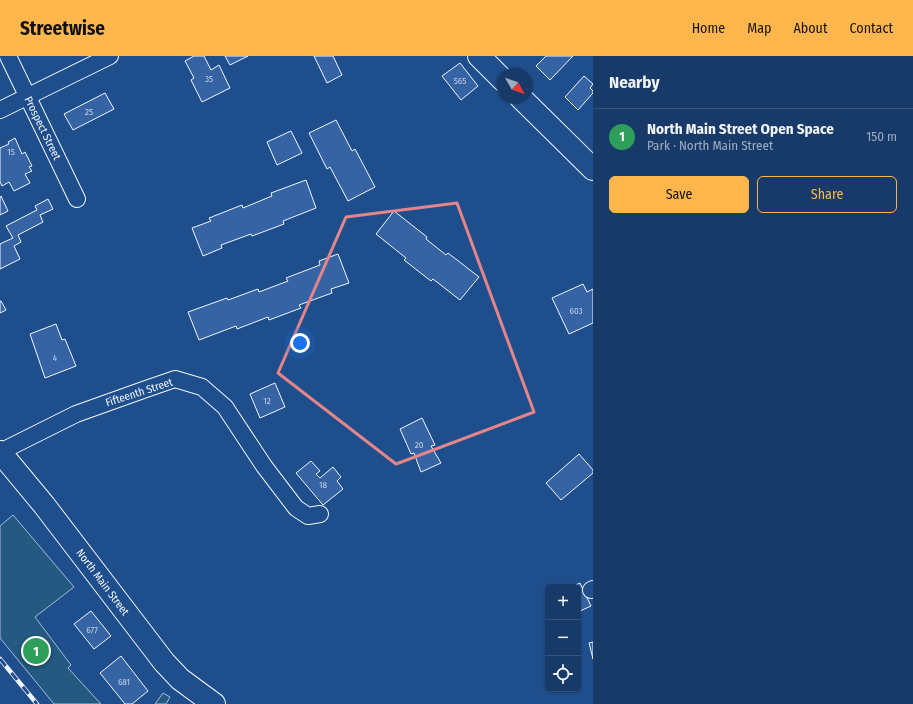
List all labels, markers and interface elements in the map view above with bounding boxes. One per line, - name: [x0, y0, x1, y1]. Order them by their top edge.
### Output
- text: Streetwise: [20, 17, 105, 40]
- text: Home: [692, 20, 725, 37]
- text: Map: [747, 20, 771, 37]
- text: About: [793, 20, 828, 37]
- text: Contact: [850, 20, 893, 37]
- north arrow: [497, 68, 533, 104]
- text: Nearby: [609, 72, 660, 93]
- house number: 35: [205, 74, 213, 84]
- house number: 565: [454, 76, 466, 86]
- street label: Prospect Street: [22, 94, 64, 162]
- house number: 25: [85, 107, 93, 117]
- text: North Main Street Open Space: [647, 120, 834, 138]
- text: 1: [619, 129, 625, 144]
- text: 150 m: [866, 129, 897, 144]
- text: Park · North Main Street: [647, 138, 773, 153]
- house number: 15: [7, 147, 15, 157]
- button: Save: [609, 176, 749, 213]
- button: Share: [757, 176, 897, 213]
- house number: 603: [569, 306, 583, 316]
- your location: [290, 333, 310, 353]
- house number: 4: [53, 353, 58, 363]
- street label: Fifteenth Street: [104, 375, 175, 409]
- house number: 12: [263, 396, 271, 406]
- house number: 20: [415, 440, 424, 450]
- house number: 18: [319, 480, 328, 490]
- street label: North Main Street: [73, 547, 132, 618]
- map controls: [545, 584, 581, 692]
- button: +: [545, 584, 581, 620]
- button: −: [545, 620, 581, 656]
- house number: 677: [86, 625, 98, 635]
- pin: 1: [23, 636, 49, 666]
- button: locate: [545, 656, 581, 692]
- house number: 681: [118, 677, 130, 687]

